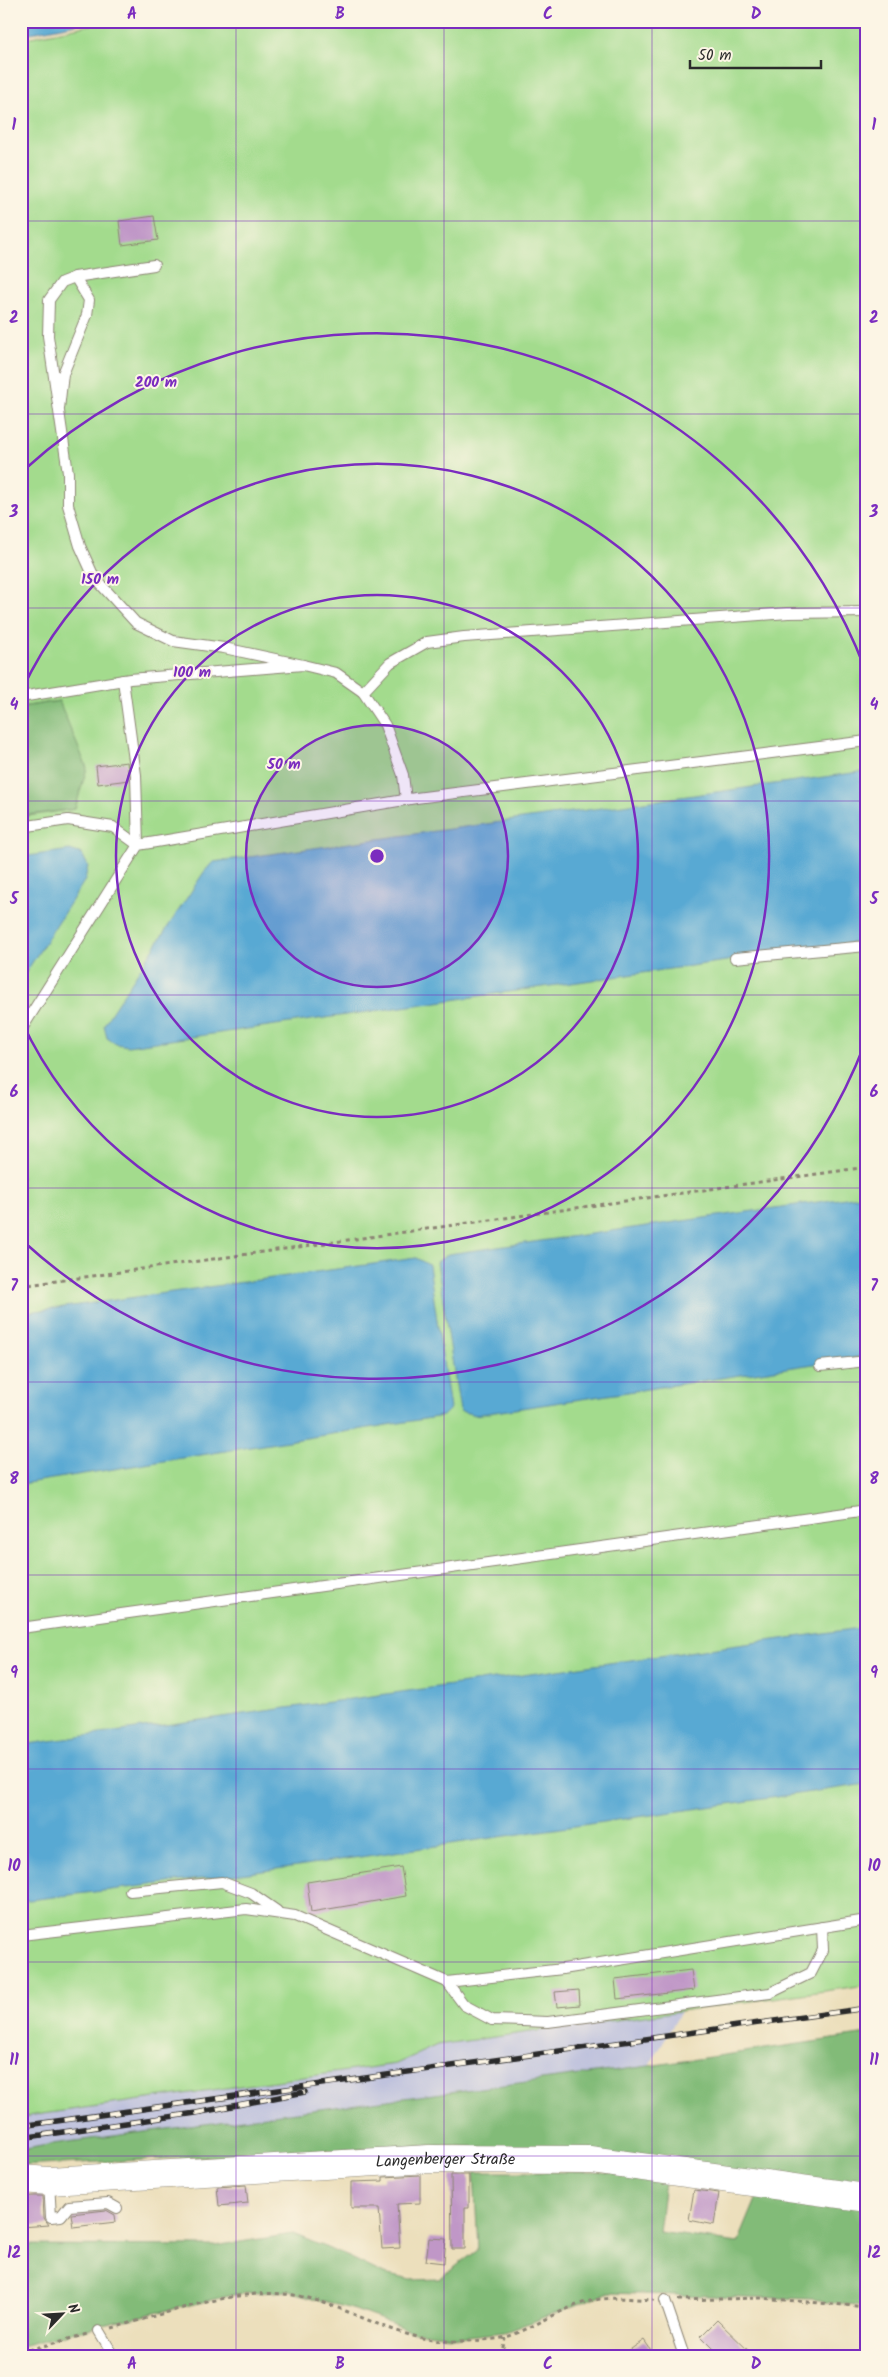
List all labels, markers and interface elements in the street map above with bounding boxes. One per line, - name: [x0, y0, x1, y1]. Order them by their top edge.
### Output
- text: A: [127, 2, 137, 27]
- text: B: [335, 2, 345, 27]
- text: C: [543, 2, 553, 27]
- text: D: [751, 2, 762, 27]
- scale bar: [690, 38, 822, 70]
- text: 50 m: [698, 44, 732, 68]
- text: 1: [12, 113, 17, 138]
- text: 1: [872, 113, 877, 138]
- text: 2: [9, 306, 19, 331]
- text: 2: [869, 306, 879, 331]
- text: 200 m: [135, 371, 177, 395]
- text: 3: [9, 500, 19, 525]
- text: 3: [869, 500, 879, 525]
- text: 150 m: [81, 568, 119, 592]
- text: 100 m: [173, 661, 211, 685]
- text: 4: [10, 693, 19, 718]
- text: 4: [870, 693, 879, 718]
- text: 50 m: [266, 753, 301, 777]
- centre of rings: [368, 847, 386, 865]
- text: 5: [9, 887, 20, 912]
- text: 5: [869, 887, 880, 912]
- text: 6: [10, 1080, 19, 1105]
- text: 6: [870, 1080, 879, 1105]
- text: 7: [10, 1274, 18, 1299]
- text: 7: [870, 1274, 878, 1299]
- text: 8: [9, 1467, 19, 1492]
- text: 8: [869, 1467, 879, 1492]
- text: 9: [10, 1661, 18, 1686]
- text: 9: [870, 1661, 878, 1686]
- text: 10: [7, 1854, 21, 1879]
- text: 10: [867, 1854, 881, 1879]
- text: 11: [9, 2048, 19, 2073]
- text: 11: [869, 2048, 879, 2073]
- street label: Langenberger Straße: [375, 2146, 515, 2175]
- text: 12: [7, 2241, 21, 2266]
- text: 12: [867, 2241, 881, 2266]
- north arrow: [38, 2290, 88, 2340]
- text: N: [61, 2300, 85, 2318]
- text: A: [127, 2352, 137, 2377]
- text: B: [335, 2352, 345, 2377]
- text: C: [543, 2352, 553, 2377]
- text: D: [751, 2352, 762, 2377]

